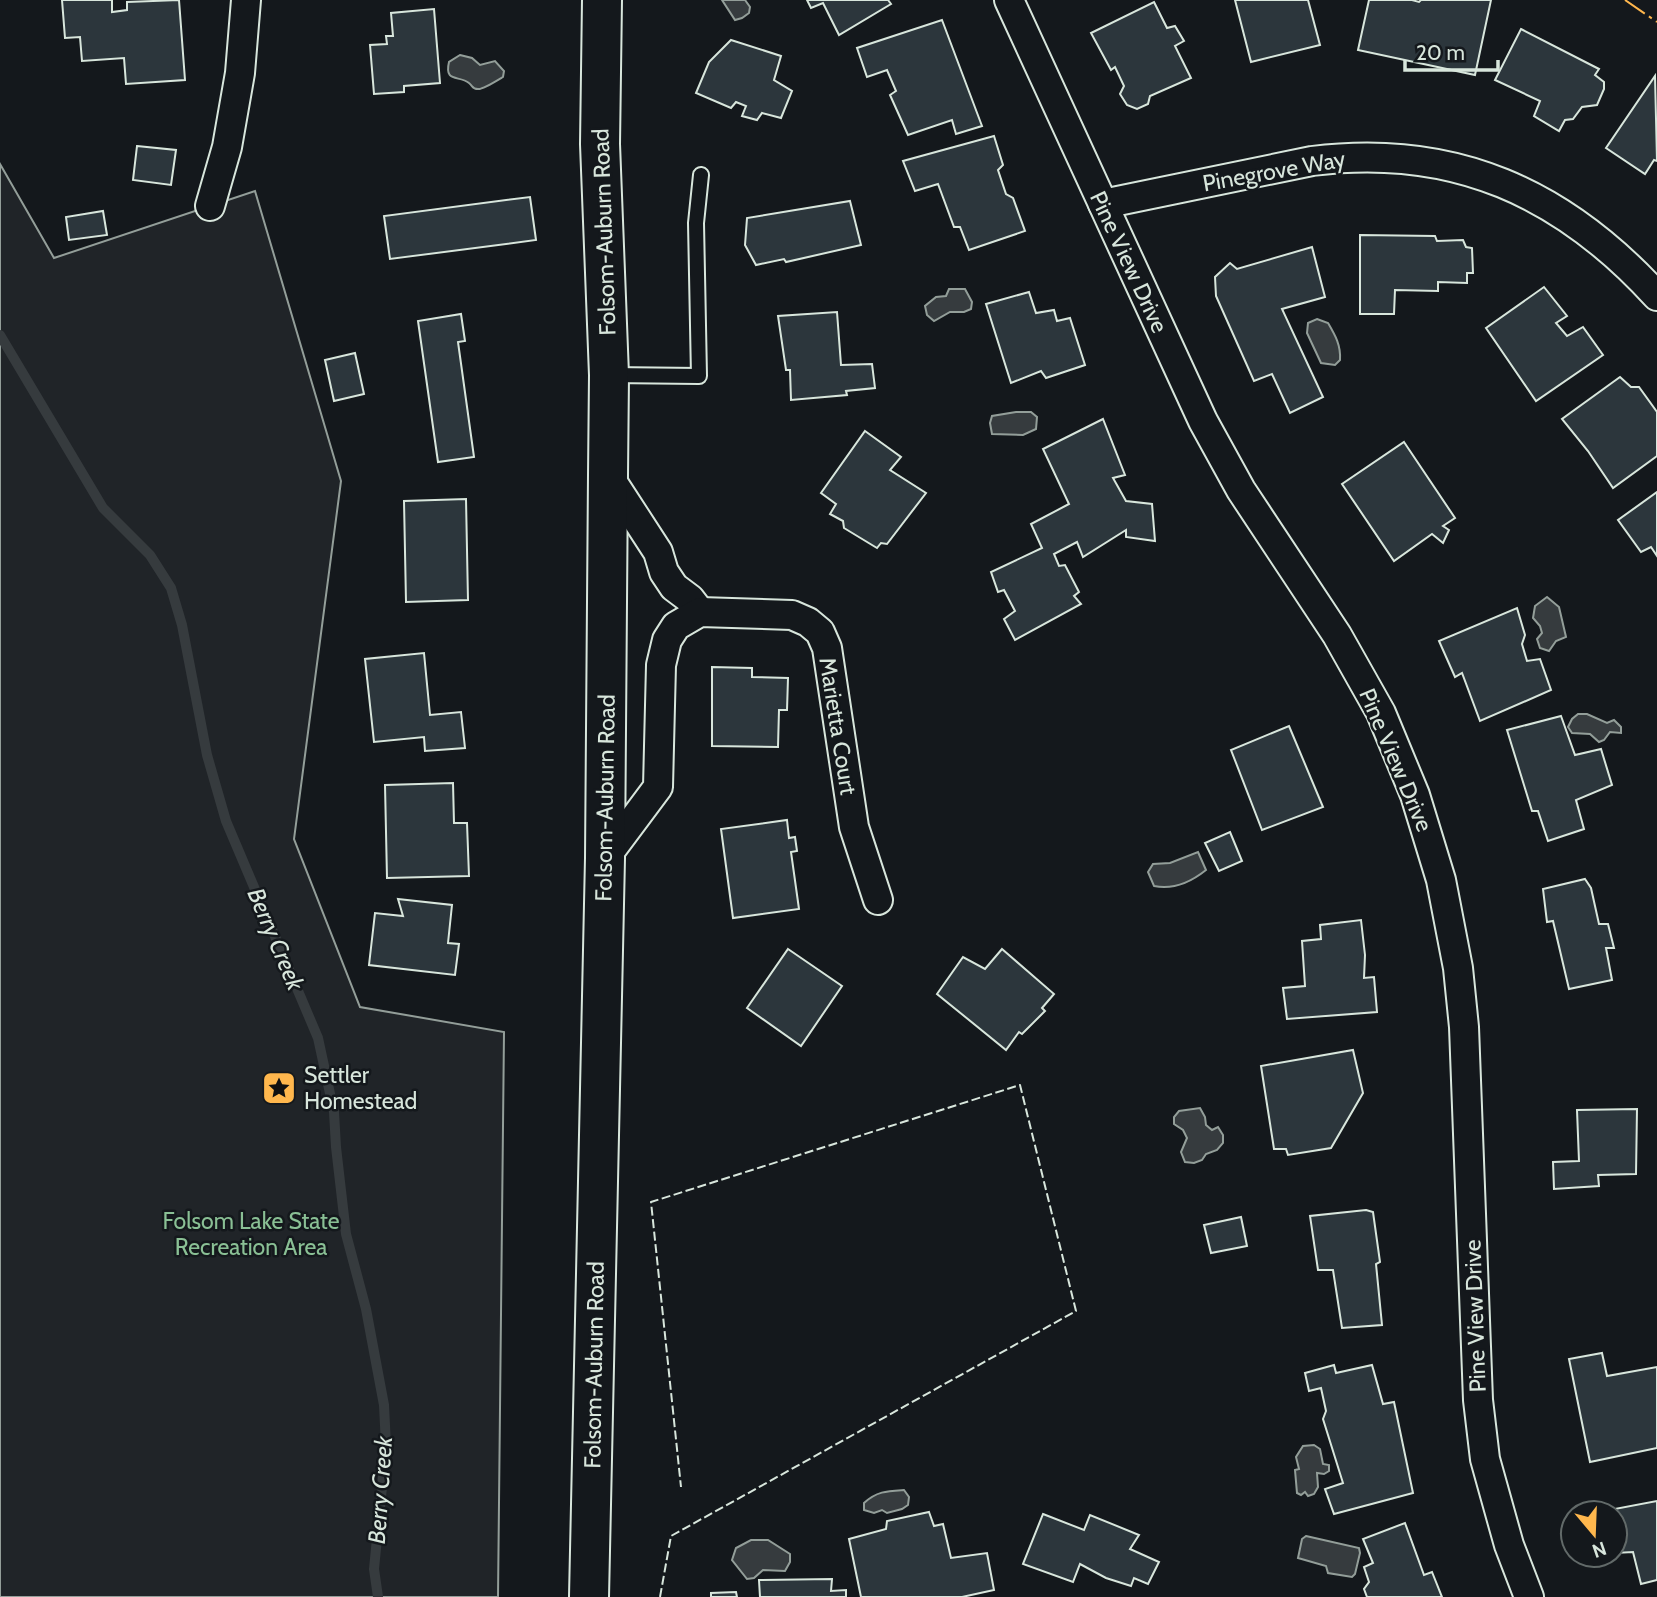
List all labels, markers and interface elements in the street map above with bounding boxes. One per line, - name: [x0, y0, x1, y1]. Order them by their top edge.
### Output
- scale bar: [1405, 28, 1498, 72]
- text: 20 m: [1416, 40, 1465, 65]
- street label: Folsom-Auburn Road: [586, 128, 622, 336]
- street label: Pinegrove Way: [1200, 145, 1348, 197]
- street label: Pine View Drive: [1084, 187, 1174, 337]
- street label: Marietta Court: [813, 655, 863, 797]
- street label: Pine View Drive: [1353, 684, 1439, 836]
- street label: Folsom-Auburn Road: [589, 694, 621, 902]
- water label: Berry Creek: [242, 884, 311, 995]
- place label: Settler Homestead: [304, 1061, 417, 1115]
- place icon: Settler Homestead: [260, 1069, 298, 1107]
- park label: Folsom Lake State Recreation Area: [162, 1207, 340, 1261]
- street label: Pine View Drive: [1458, 1239, 1492, 1393]
- street label: Folsom-Auburn Road: [578, 1261, 610, 1469]
- water label: Berry Creek: [362, 1434, 398, 1545]
- north arrow: [1559, 1499, 1629, 1569]
- text: N: [1589, 1537, 1609, 1563]

